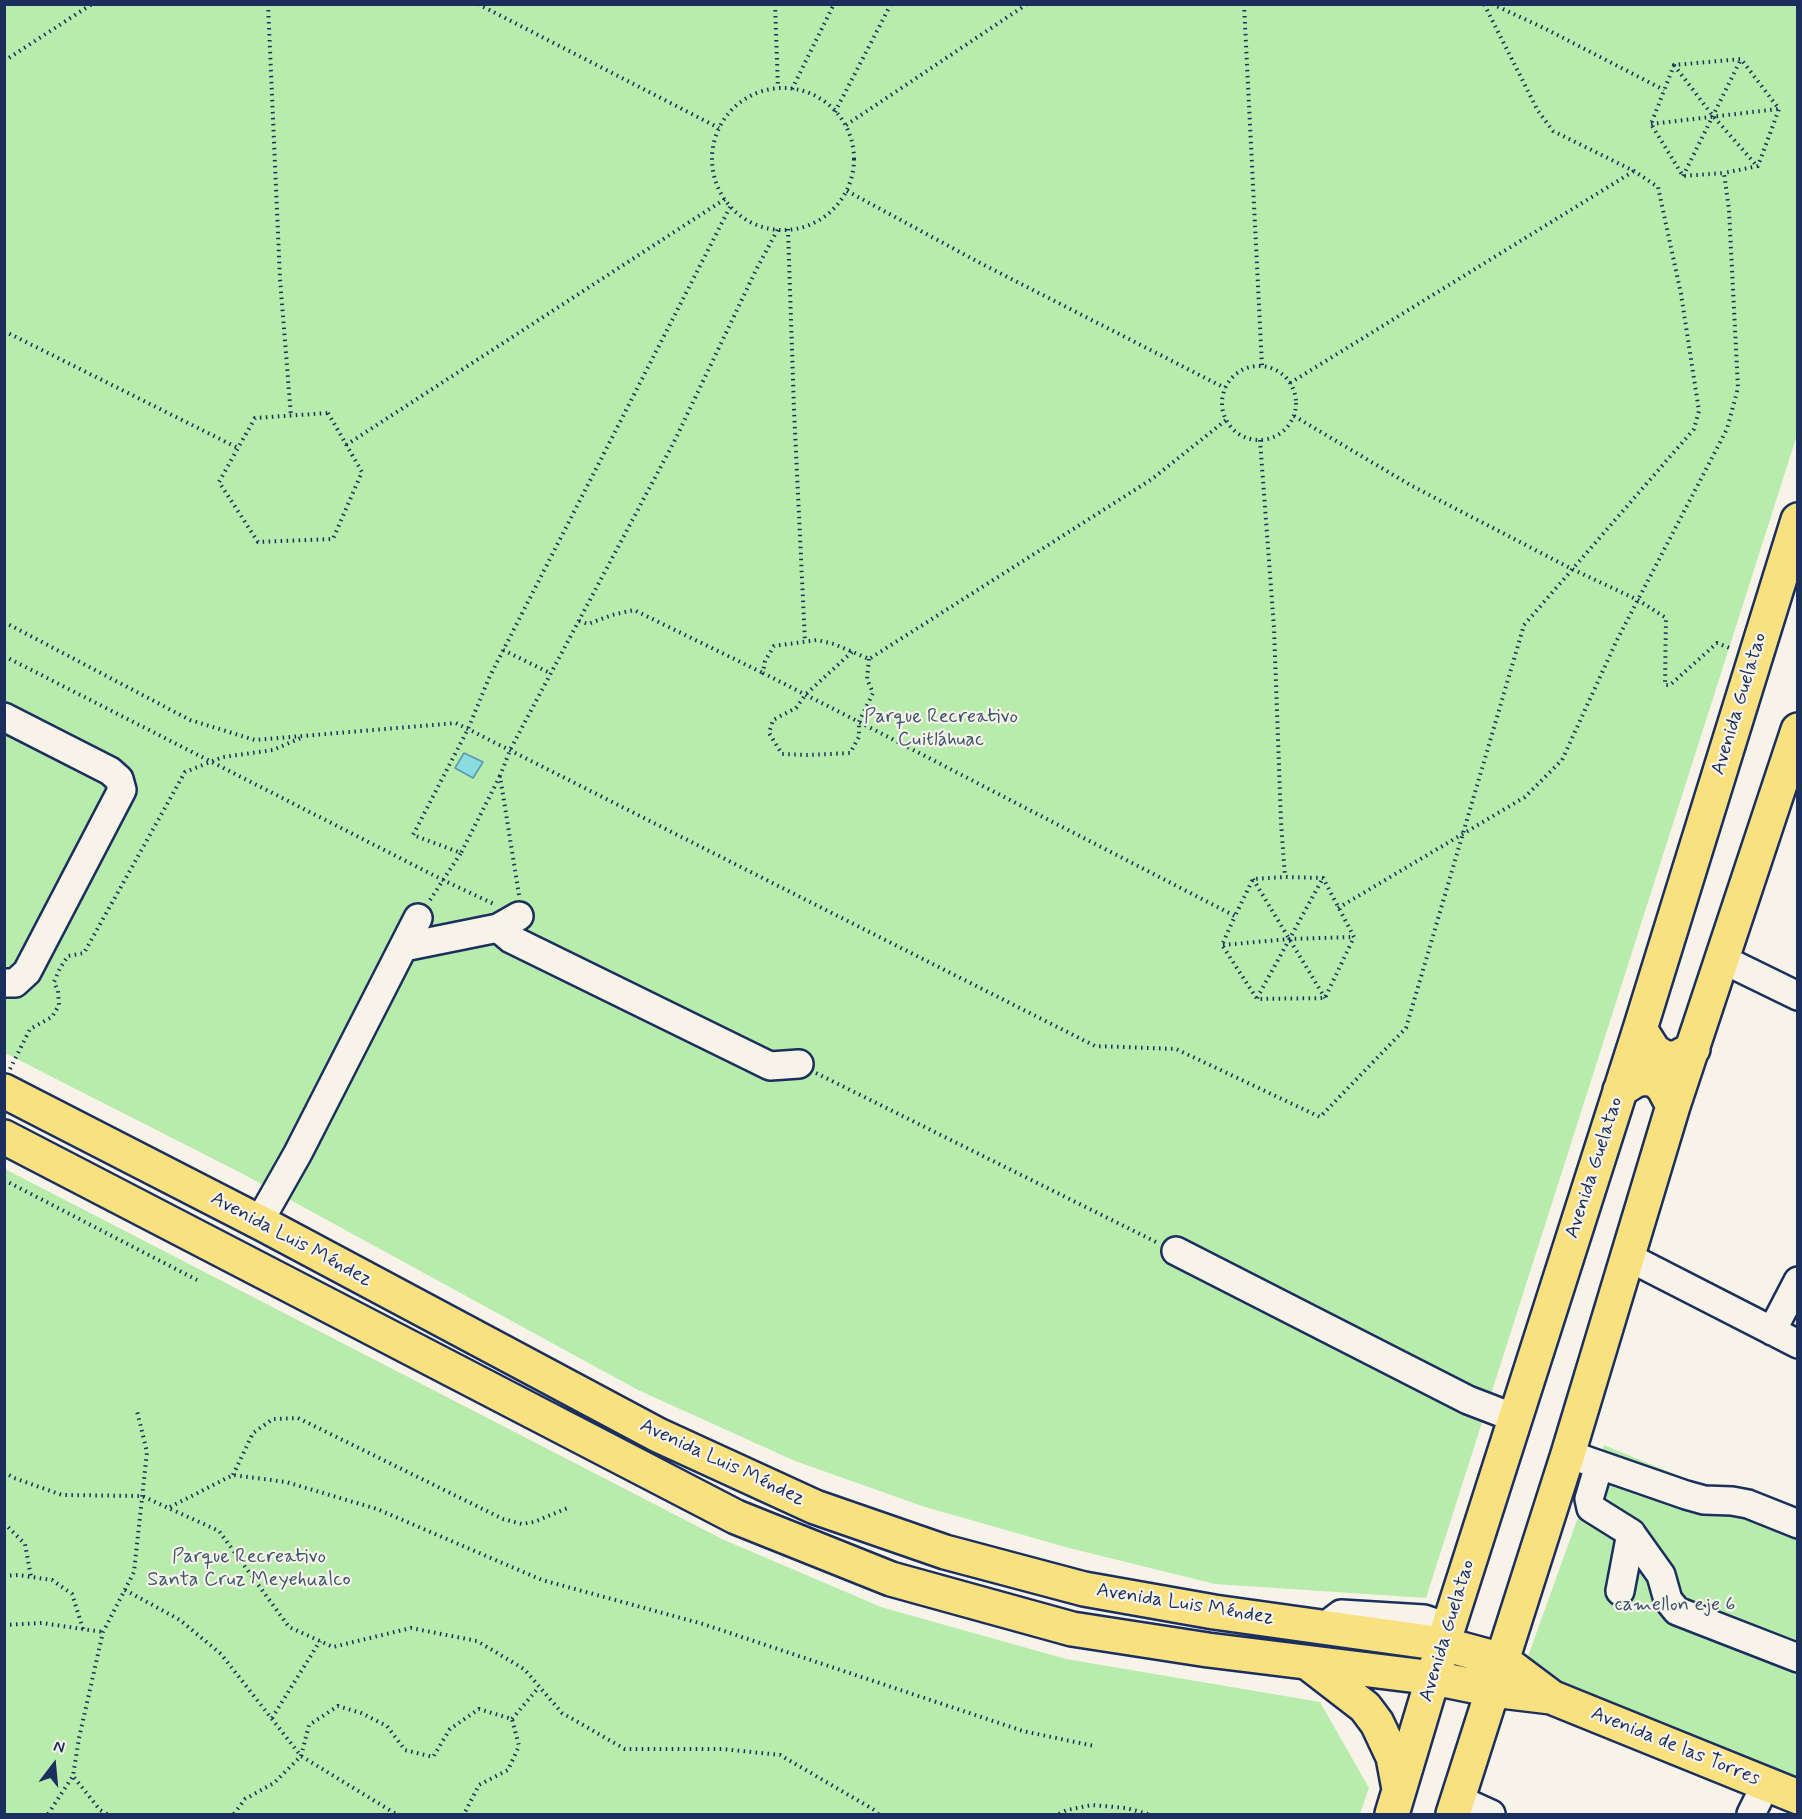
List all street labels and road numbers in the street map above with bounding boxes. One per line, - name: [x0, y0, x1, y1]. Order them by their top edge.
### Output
- street label: Avenida Guelatao: [1707, 630, 1773, 778]
- street label: Avenida Guelatao: [1561, 1094, 1629, 1242]
- street label: Avenida Luis Méndez: [206, 1187, 376, 1293]
- street label: Avenida Luis Méndez: [636, 1414, 808, 1512]
- street label: Avenida Guelatao: [1415, 1557, 1481, 1705]
- street label: Avenida Luis Méndez: [1095, 1579, 1275, 1631]
- street label: Avenida de las Torres: [1587, 1702, 1763, 1792]

